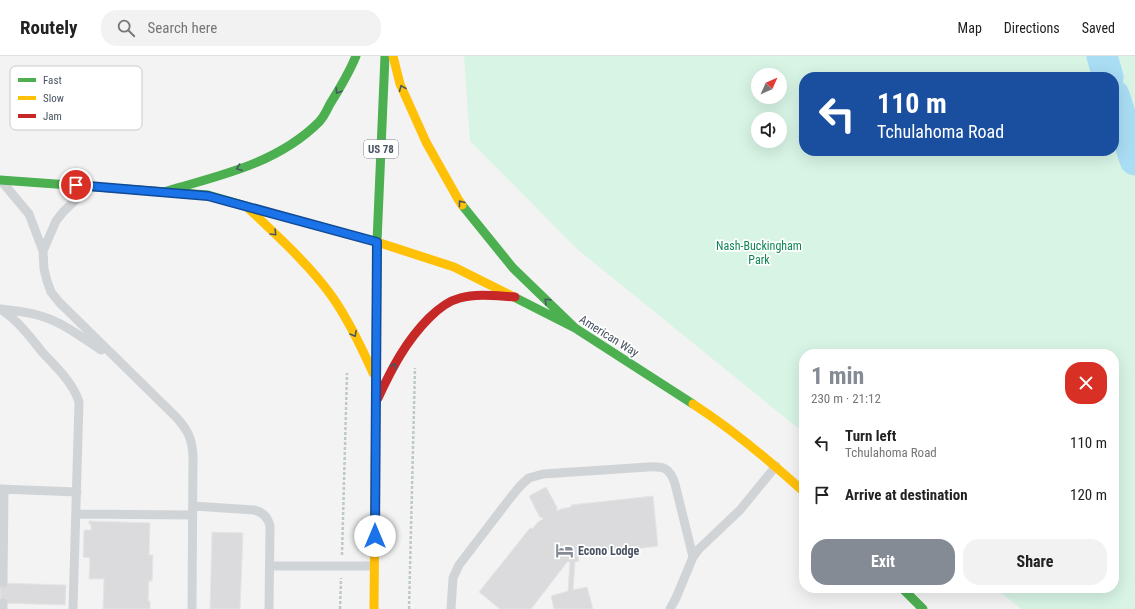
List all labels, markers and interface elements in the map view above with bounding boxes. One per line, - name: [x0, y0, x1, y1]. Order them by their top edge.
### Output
- search box: [101, 10, 381, 46]
- text: Routely: [20, 16, 77, 39]
- icon: search: [115, 17, 137, 39]
- text: Search here: [147, 19, 217, 37]
- text: Map: [958, 20, 982, 36]
- text: Directions: [1004, 20, 1060, 36]
- text: Saved: [1082, 20, 1115, 36]
- legend: [10, 66, 142, 130]
- north arrow: [751, 68, 787, 104]
- map controls: [751, 68, 787, 148]
- text: Fast: [43, 74, 62, 87]
- one-way arrow: [399, 85, 407, 92]
- one-way arrow: [336, 87, 343, 94]
- text: 110 m: [877, 87, 947, 120]
- icon: left: [811, 88, 863, 140]
- text: Slow: [43, 92, 64, 105]
- text: Jam: [43, 110, 62, 123]
- button: sound: [751, 112, 787, 148]
- text: Tchulahoma Road: [877, 121, 1004, 142]
- road number: US 78: [364, 140, 398, 158]
- one-way arrow: [236, 164, 243, 172]
- pin: [59, 168, 93, 202]
- icon: arrive: [65, 174, 87, 196]
- one-way arrow: [459, 201, 466, 208]
- one-way arrow: [269, 228, 277, 236]
- park label: Nash-Buckingham Park: [716, 239, 802, 267]
- one-way arrow: [544, 298, 552, 305]
- street label: American Way: [577, 312, 641, 360]
- one-way arrow: [350, 330, 357, 337]
- text: 1 min: [811, 362, 864, 390]
- button: close: [1065, 362, 1107, 404]
- one-way arrow: [389, 363, 397, 370]
- text: 230 m · 21:12: [811, 391, 881, 406]
- text: Turn left: [845, 427, 896, 445]
- icon: left: [811, 432, 833, 454]
- text: 110 m: [1070, 434, 1107, 452]
- text: Tchulahoma Road: [845, 445, 937, 460]
- icon: arrive: [811, 484, 833, 506]
- text: Arrive at destination: [845, 486, 968, 504]
- text: 120 m: [1070, 486, 1107, 504]
- position arrow: [354, 515, 396, 557]
- button: Exit: [811, 539, 955, 585]
- button: Share: [963, 539, 1107, 585]
- hotel icon: Econo Lodge: [555, 541, 575, 561]
- place label: Econo Lodge: [578, 544, 640, 558]

